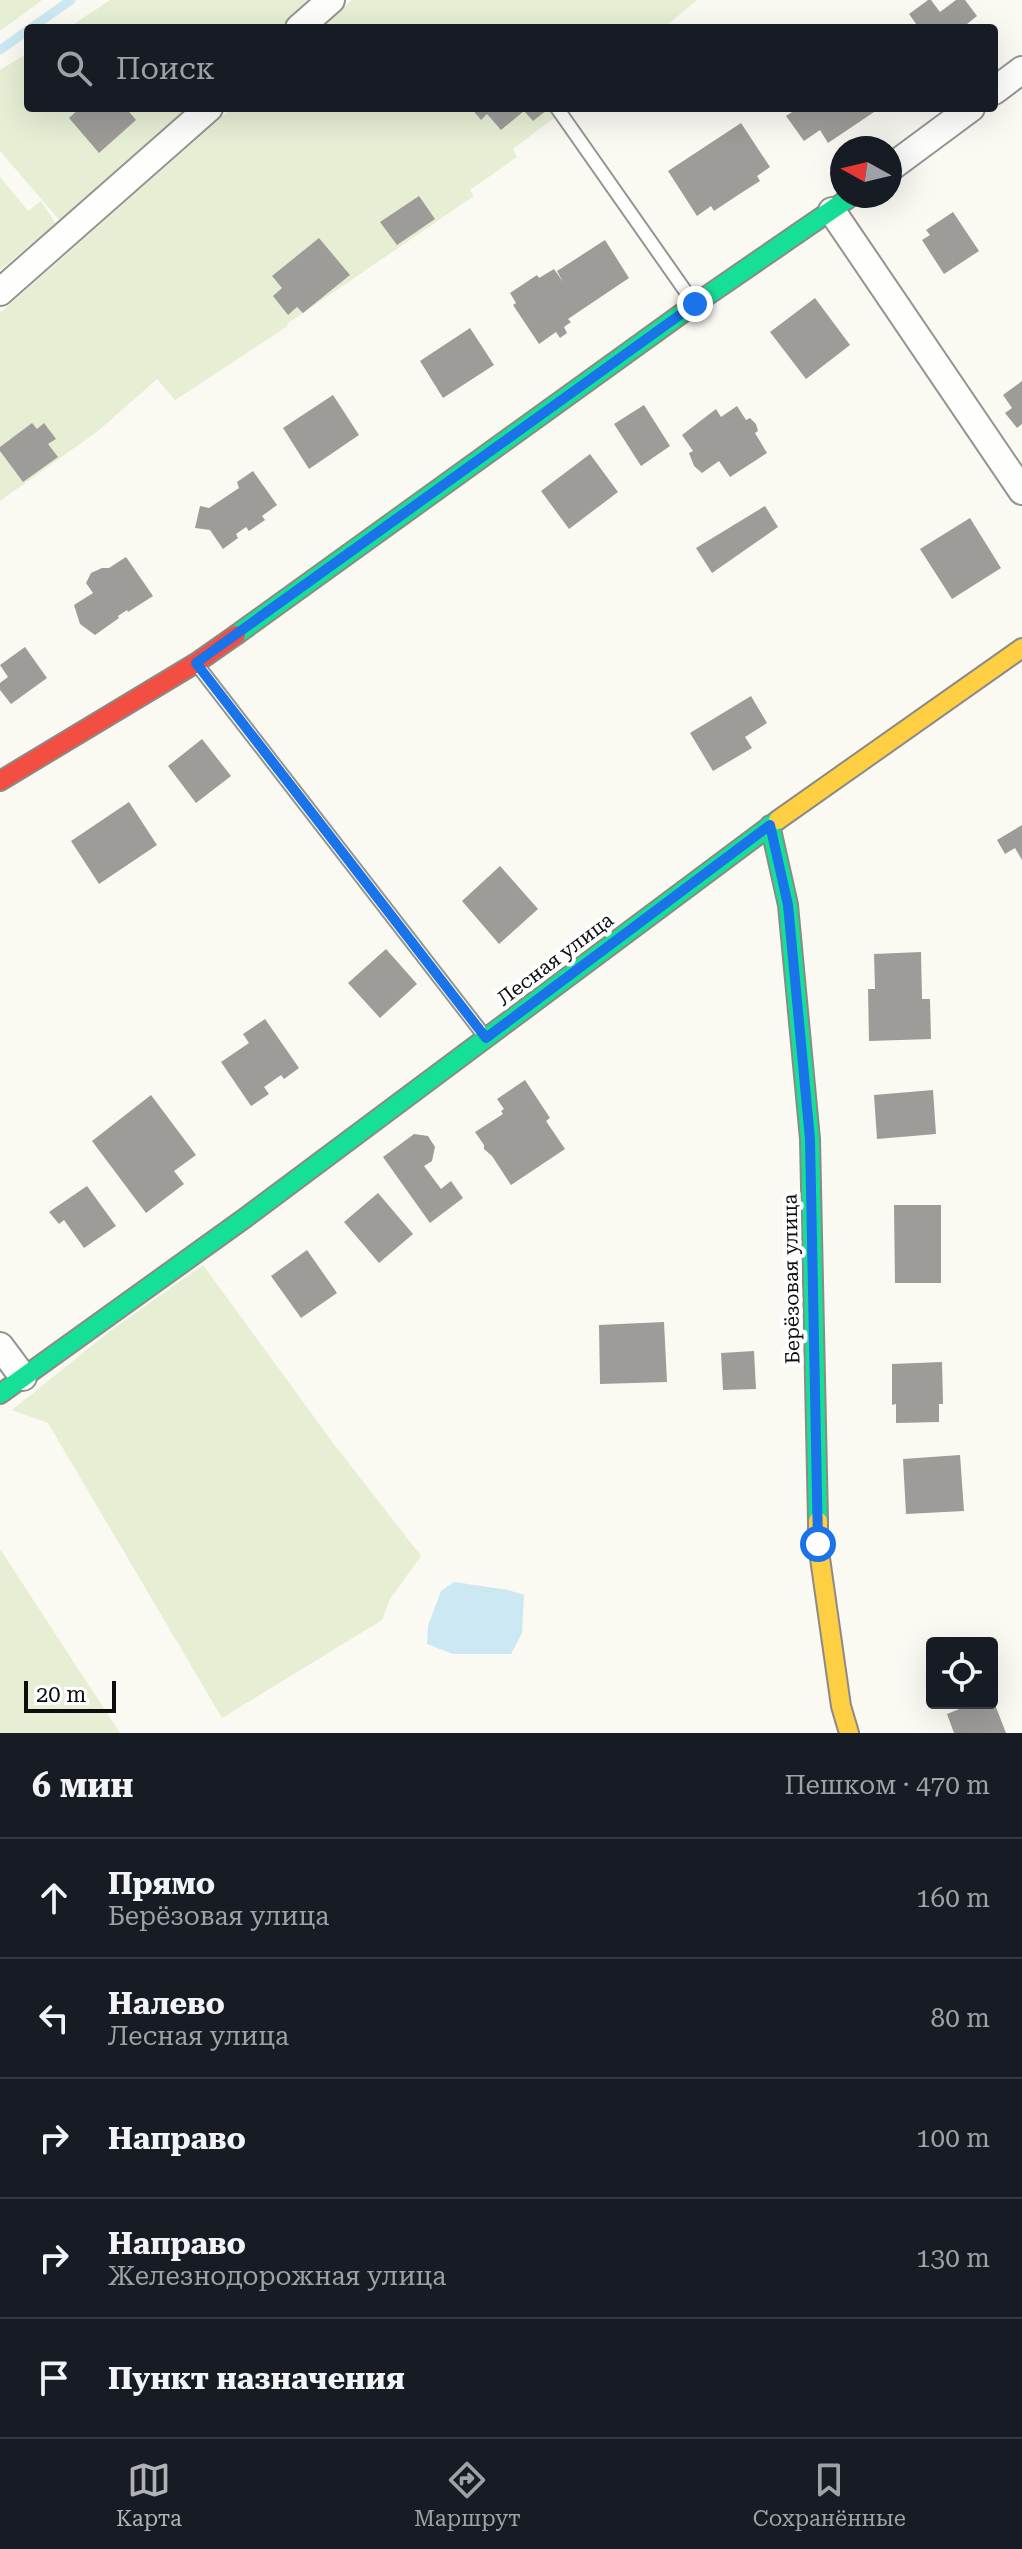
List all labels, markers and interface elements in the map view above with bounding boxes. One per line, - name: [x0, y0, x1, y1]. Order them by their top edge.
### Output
- search box: [24, 24, 998, 112]
- icon: search: [52, 46, 96, 90]
- text: Поиск: [116, 51, 215, 86]
- north arrow: [830, 136, 902, 208]
- route end: [677, 286, 713, 322]
- street label: Лесная улица: [492, 907, 618, 1010]
- street label: Берёзовая улица: [778, 1194, 804, 1364]
- route start: [800, 1526, 836, 1562]
- map controls: [926, 1637, 998, 1709]
- button: locate: [926, 1637, 998, 1709]
- scale bar: [24, 1677, 116, 1713]
- text: 20 m: [36, 1682, 86, 1707]
- text: 6 мин: [32, 1765, 134, 1805]
- text: Пешком · 470 m: [784, 1770, 990, 1800]
- text: Прямо: [108, 1866, 215, 1901]
- icon: ahead: [32, 1876, 76, 1920]
- text: 160 m: [916, 1883, 990, 1913]
- text: Берёзовая улица: [108, 1901, 329, 1931]
- text: Налево: [108, 1986, 225, 2021]
- icon: left: [32, 1996, 76, 2040]
- text: 80 m: [931, 2003, 990, 2033]
- text: Лесная улица: [108, 2021, 289, 2051]
- icon: right: [32, 2116, 76, 2160]
- text: Направо: [108, 2121, 246, 2156]
- text: 100 m: [916, 2123, 990, 2153]
- text: Направо: [108, 2226, 246, 2261]
- icon: right: [32, 2236, 76, 2280]
- text: 130 m: [916, 2243, 990, 2273]
- text: Железнодорожная улица: [108, 2261, 446, 2291]
- icon: arrive: [32, 2356, 76, 2400]
- text: Пункт назначения: [108, 2361, 405, 2396]
- tab: Карта: [116, 2458, 182, 2531]
- tab: Маршрут: [414, 2458, 521, 2531]
- tab: Сохранённые: [753, 2458, 906, 2531]

